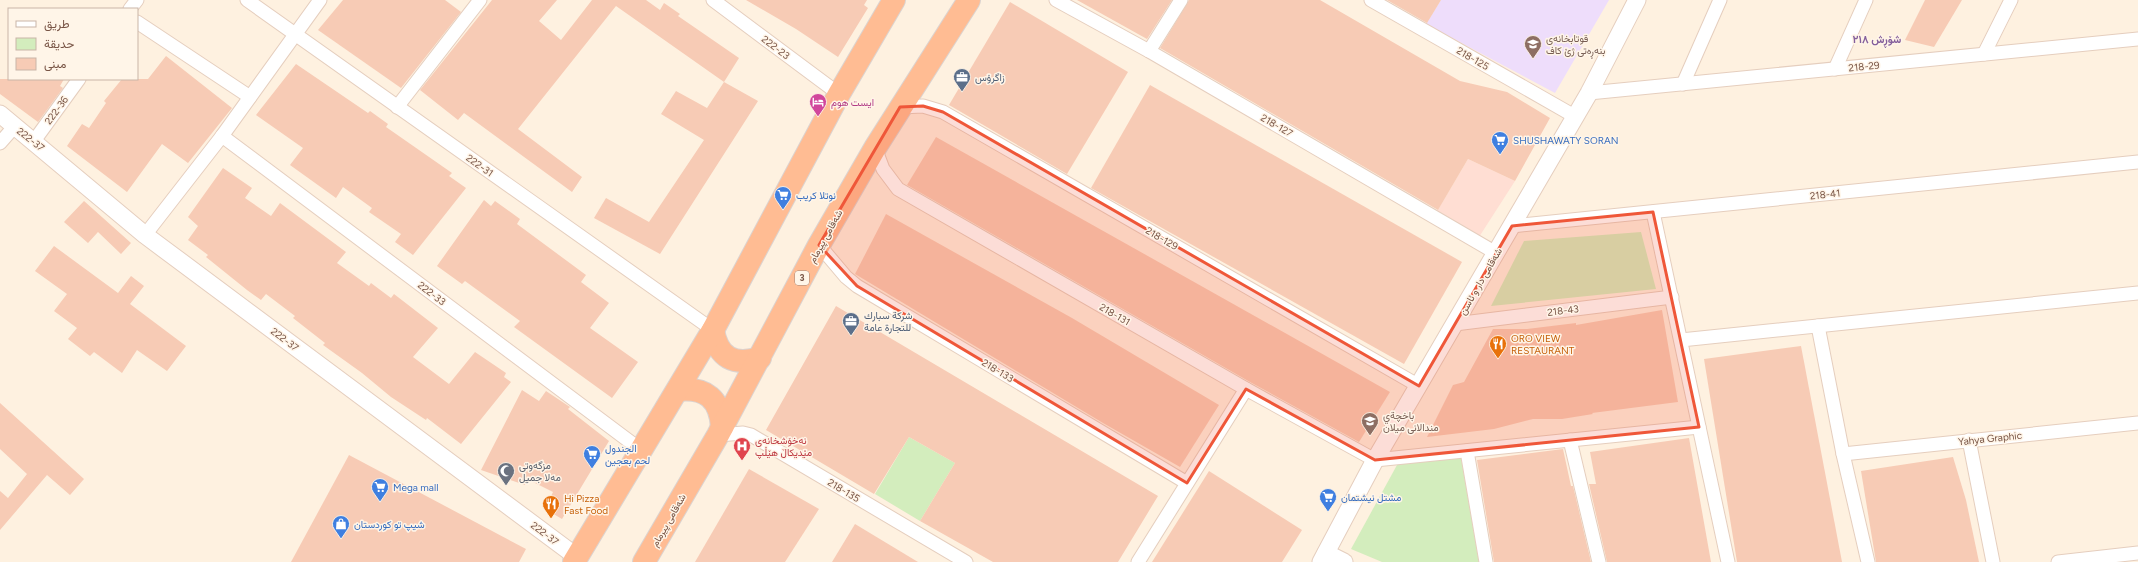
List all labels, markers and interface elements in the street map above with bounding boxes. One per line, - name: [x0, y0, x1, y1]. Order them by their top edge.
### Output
- legend: [8, 8, 138, 80]
- text: طريق: [44, 17, 70, 32]
- place label: قوتابخانەی بنەڕەتی ژێ کاف: [1546, 32, 1606, 59]
- street label: 222-23: [759, 33, 792, 62]
- district label: شۆڕش ٢١٨: [1853, 33, 1902, 48]
- school or university icon: قوتابخانەی بنەڕەتی ژێ کاف: [1523, 34, 1543, 59]
- text: حديقة: [44, 37, 74, 51]
- street label: 218-125: [1454, 44, 1492, 73]
- text: مبنى: [44, 57, 66, 72]
- street label: 218-29: [1848, 58, 1881, 75]
- office icon: زاگرۆس: [952, 67, 972, 92]
- place label: زاگرۆس: [975, 71, 1005, 84]
- hotel icon: ايست هوم: [808, 92, 828, 117]
- street label: 222-36: [42, 93, 71, 127]
- place label: ايست هوم: [831, 96, 874, 109]
- street label: 218-127: [1258, 111, 1296, 140]
- street label: 222-37: [14, 124, 48, 155]
- supermarket icon: SHUSHAWATY SORAN: [1490, 130, 1510, 155]
- place label: SHUSHAWATY SORAN: [1513, 134, 1618, 147]
- street label: 222-31: [463, 151, 496, 179]
- supermarket icon: نوتلا كريب: [773, 185, 793, 210]
- street label: 218-41: [1809, 186, 1841, 203]
- place label: نوتلا كريب: [796, 189, 836, 202]
- street label: شەقامی پیرمام: [805, 207, 846, 266]
- street label: 218-129: [1143, 224, 1181, 253]
- street label: شەقامی دار و ئاسن: [1456, 245, 1505, 317]
- road number: 3: [795, 271, 809, 285]
- street label: 222-33: [415, 279, 448, 308]
- street label: 218-131: [1097, 300, 1133, 328]
- street label: 218-43: [1547, 302, 1580, 319]
- place label: شركة سبارك للتجارة عامة: [864, 309, 913, 334]
- office icon: شركة سبارك للتجارة عامة: [841, 311, 861, 336]
- street label: 222-37: [268, 325, 302, 355]
- place label: ORO VIEW RESTAURANT: [1511, 332, 1575, 357]
- restaurant icon: ORO VIEW RESTAURANT: [1488, 334, 1508, 359]
- street label: 218-133: [979, 356, 1016, 385]
- place label: باخچةي مندالانى ميلان: [1383, 409, 1439, 434]
- school or university icon: باخچةي مندالانى ميلان: [1360, 411, 1380, 436]
- street label: Yahya Graphic: [1958, 429, 2023, 448]
- place label: نەخۆشخانەی مێدیکاڵ هێڵپ: [755, 434, 812, 460]
- hospital icon: نەخۆشخانەی مێدیکاڵ هێڵپ: [732, 436, 752, 461]
- place label: الجندول لحم بعجين: [605, 442, 650, 467]
- supermarket icon: الجندول لحم بعجين: [582, 444, 602, 469]
- place label: مزگەوتی مەلا جمیل: [519, 459, 561, 484]
- mosque icon: مزگەوتی مەلا جمیل: [496, 461, 516, 486]
- street label: 218-135: [825, 476, 862, 505]
- supermarket icon: Mega mall: [370, 477, 390, 502]
- place label: Mega mall: [393, 481, 438, 494]
- supermarket icon: مشتل نيشتمان: [1318, 487, 1338, 512]
- street label: شەقامی پیرمام: [648, 491, 690, 550]
- place label: مشتل نيشتمان: [1341, 491, 1401, 504]
- place label: Hi Pizza Fast Food: [564, 492, 608, 517]
- restaurant icon: Hi Pizza Fast Food: [541, 494, 561, 519]
- shop icon: شيپ تو كوردستان: [331, 514, 351, 539]
- place label: شيپ تو كوردستان: [354, 518, 425, 532]
- street label: 222-37: [528, 519, 562, 549]

